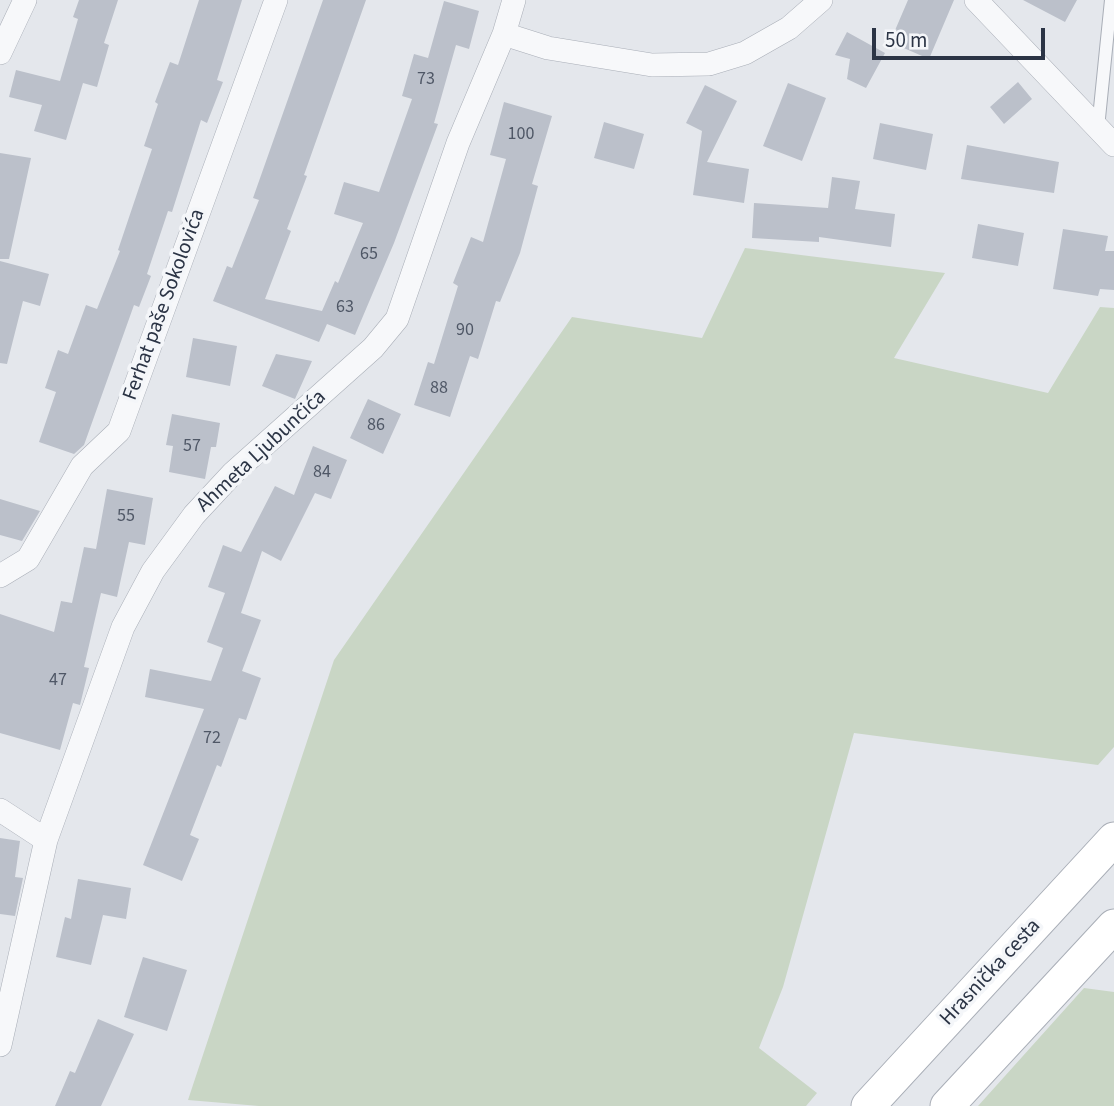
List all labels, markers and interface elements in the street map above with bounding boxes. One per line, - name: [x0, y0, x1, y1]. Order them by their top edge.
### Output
- scale bar: [876, 14, 1049, 58]
- text: 50 m: [885, 25, 927, 55]
- house number: 73: [417, 69, 435, 91]
- house number: 100: [508, 124, 534, 146]
- street label: Ferhat paše Sokolovića: [119, 206, 211, 404]
- house number: 65: [360, 244, 378, 266]
- house number: 63: [336, 297, 354, 319]
- house number: 90: [456, 320, 474, 342]
- house number: 88: [430, 378, 448, 400]
- street label: Ahmeta Ljubunčića: [192, 386, 332, 518]
- house number: 86: [367, 415, 385, 437]
- house number: 57: [183, 436, 201, 458]
- house number: 84: [313, 462, 331, 484]
- house number: 55: [117, 506, 135, 528]
- house number: 47: [49, 670, 67, 692]
- house number: 72: [203, 728, 221, 750]
- street label: Hrasnička cesta: [935, 915, 1047, 1031]

